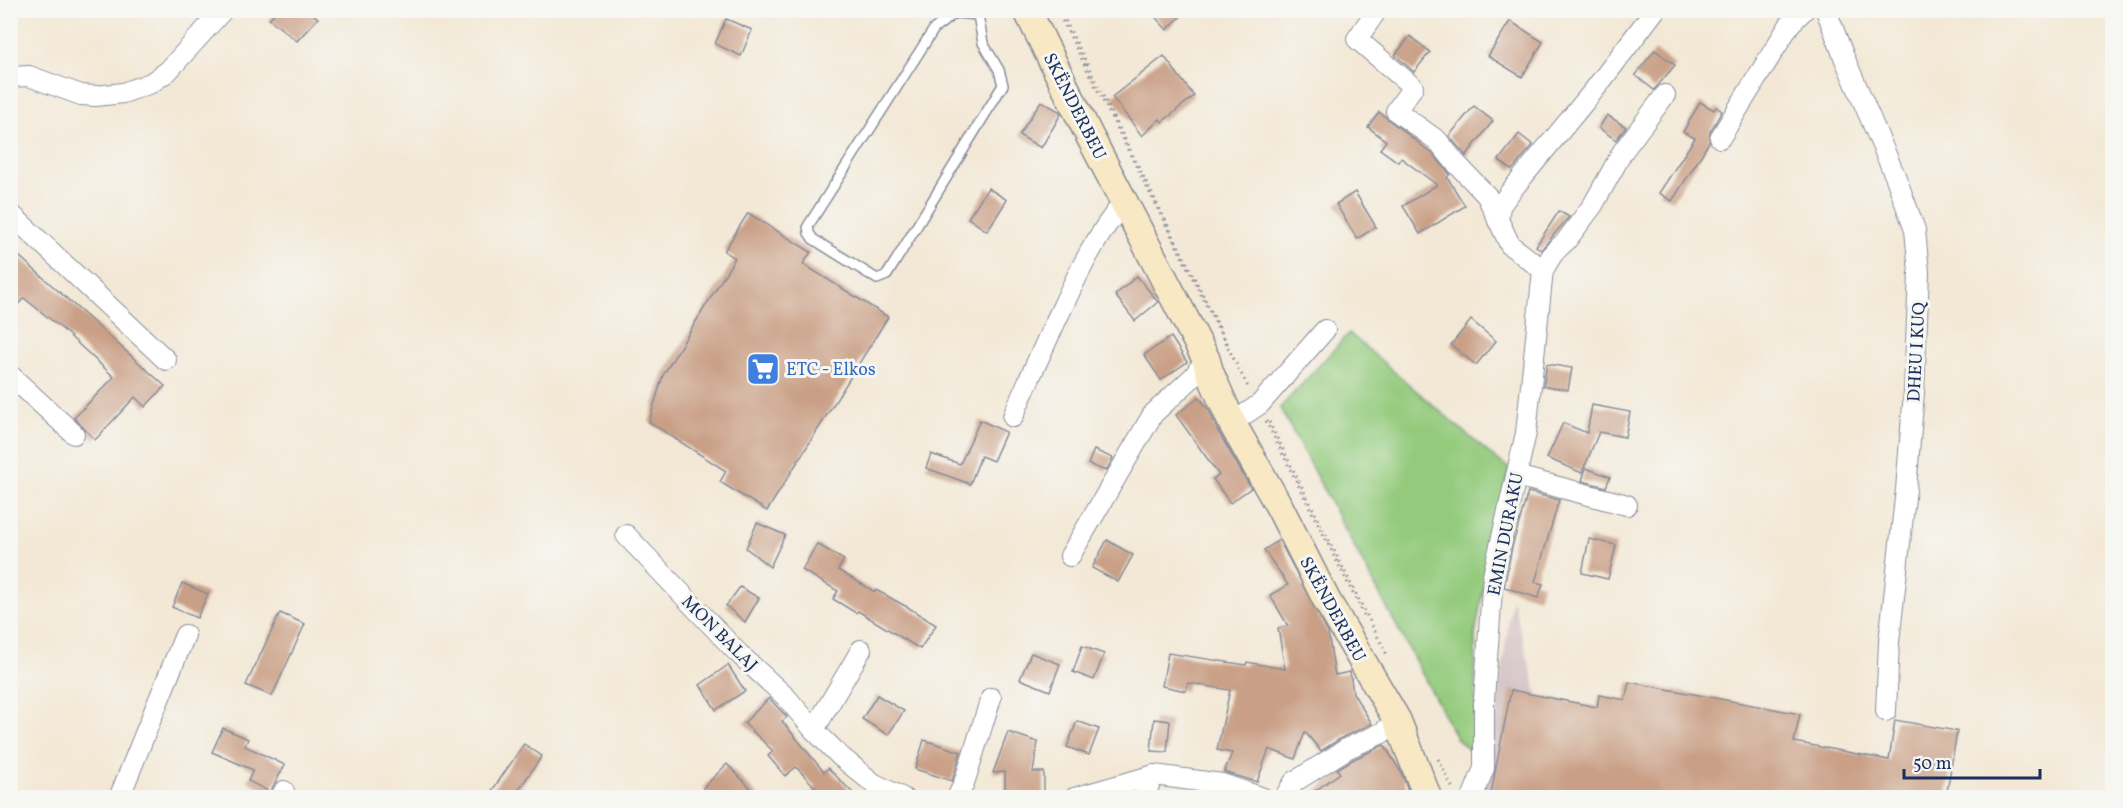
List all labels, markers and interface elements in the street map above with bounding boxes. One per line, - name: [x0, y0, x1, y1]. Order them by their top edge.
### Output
- street label: SKËNDERBEU: [1036, 49, 1111, 164]
- street label: DHEU I KUQ: [1902, 301, 1933, 403]
- supermarket icon: ETC - Elkos: [745, 351, 781, 387]
- place label: ETC - Elkos: [786, 358, 876, 383]
- street label: EMIN DURAKU: [1482, 471, 1531, 598]
- street label: SKËNDERBEU: [1292, 553, 1371, 667]
- street label: MON BALAJ: [675, 590, 763, 678]
- scale bar: [1904, 742, 2040, 780]
- text: 50 m: [1913, 752, 1952, 777]

